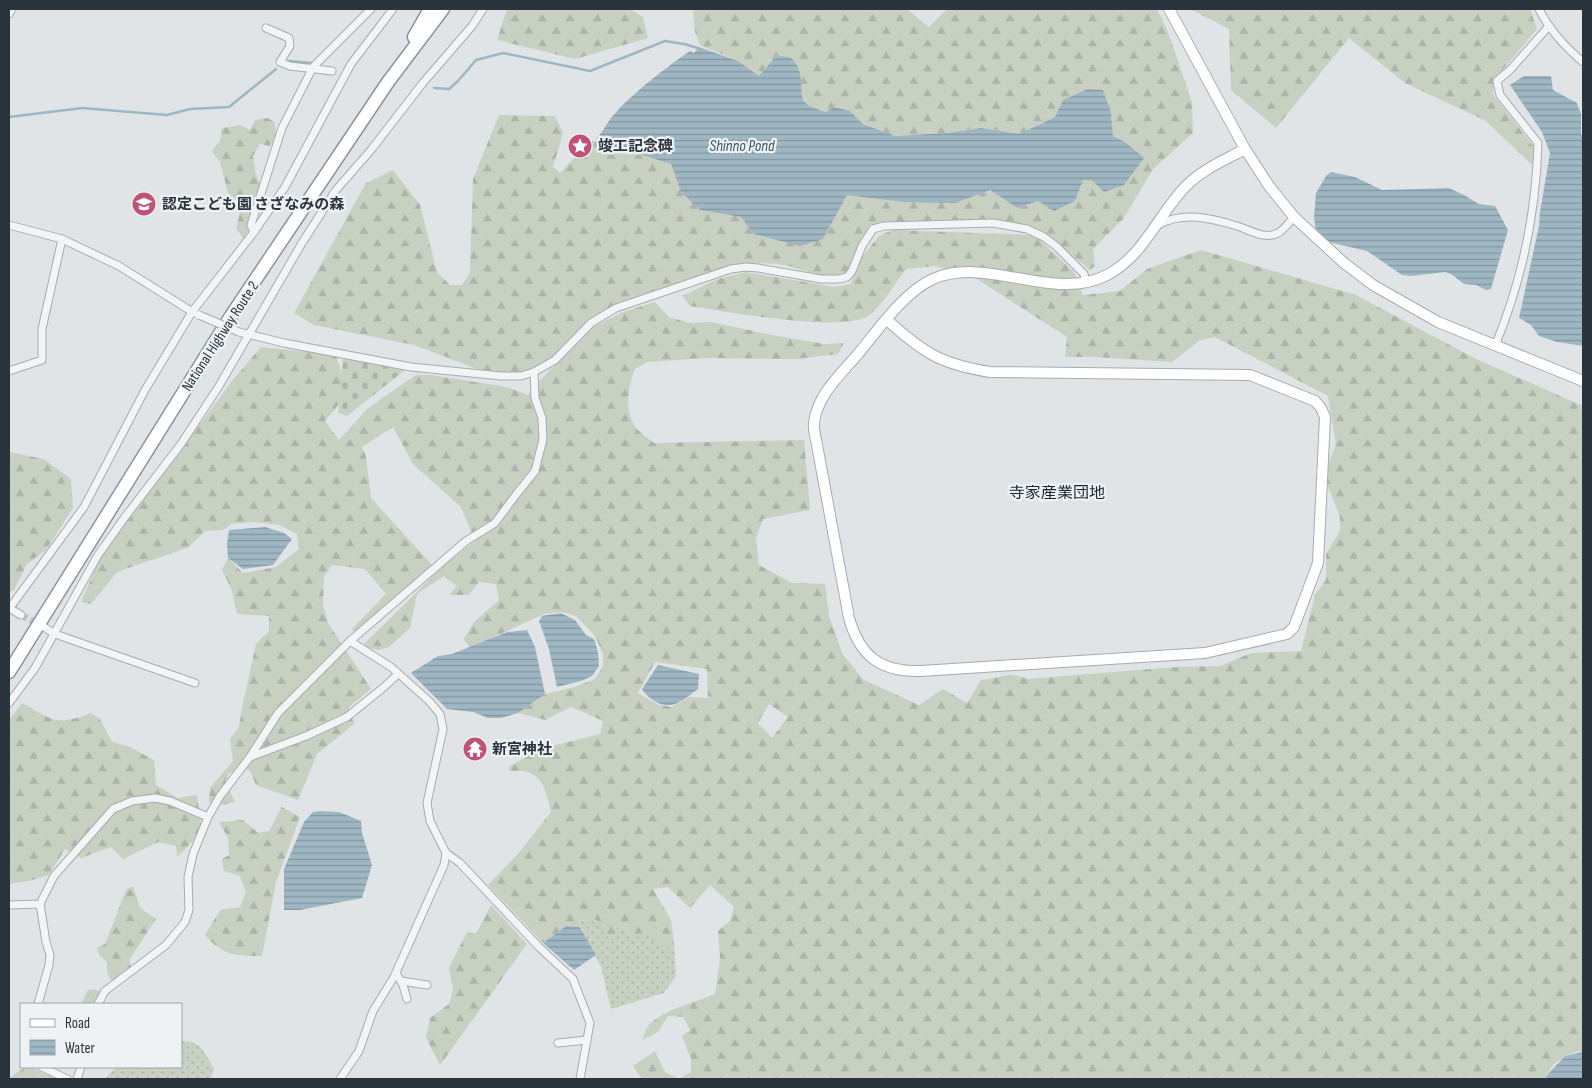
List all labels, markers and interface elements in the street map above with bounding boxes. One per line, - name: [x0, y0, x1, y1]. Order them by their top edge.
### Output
- place icon: 竣工記念碑: [567, 133, 593, 159]
- place label: 竣工記念碑: [598, 137, 673, 156]
- water label: Shinno Pond: [709, 137, 775, 156]
- school or university icon: 認定こども園 さざなみの森: [131, 191, 157, 217]
- place label: 認定こども園 さざなみの森: [162, 195, 344, 214]
- street label: National Highway Route 2: [178, 278, 263, 395]
- district label: 寺家産業団地: [1009, 484, 1105, 503]
- temple icon: 新宮神社: [462, 736, 488, 762]
- place label: 新宮神社: [492, 740, 552, 759]
- legend: [20, 1003, 182, 1068]
- text: Road: [65, 1014, 90, 1033]
- text: Water: [65, 1039, 96, 1058]

